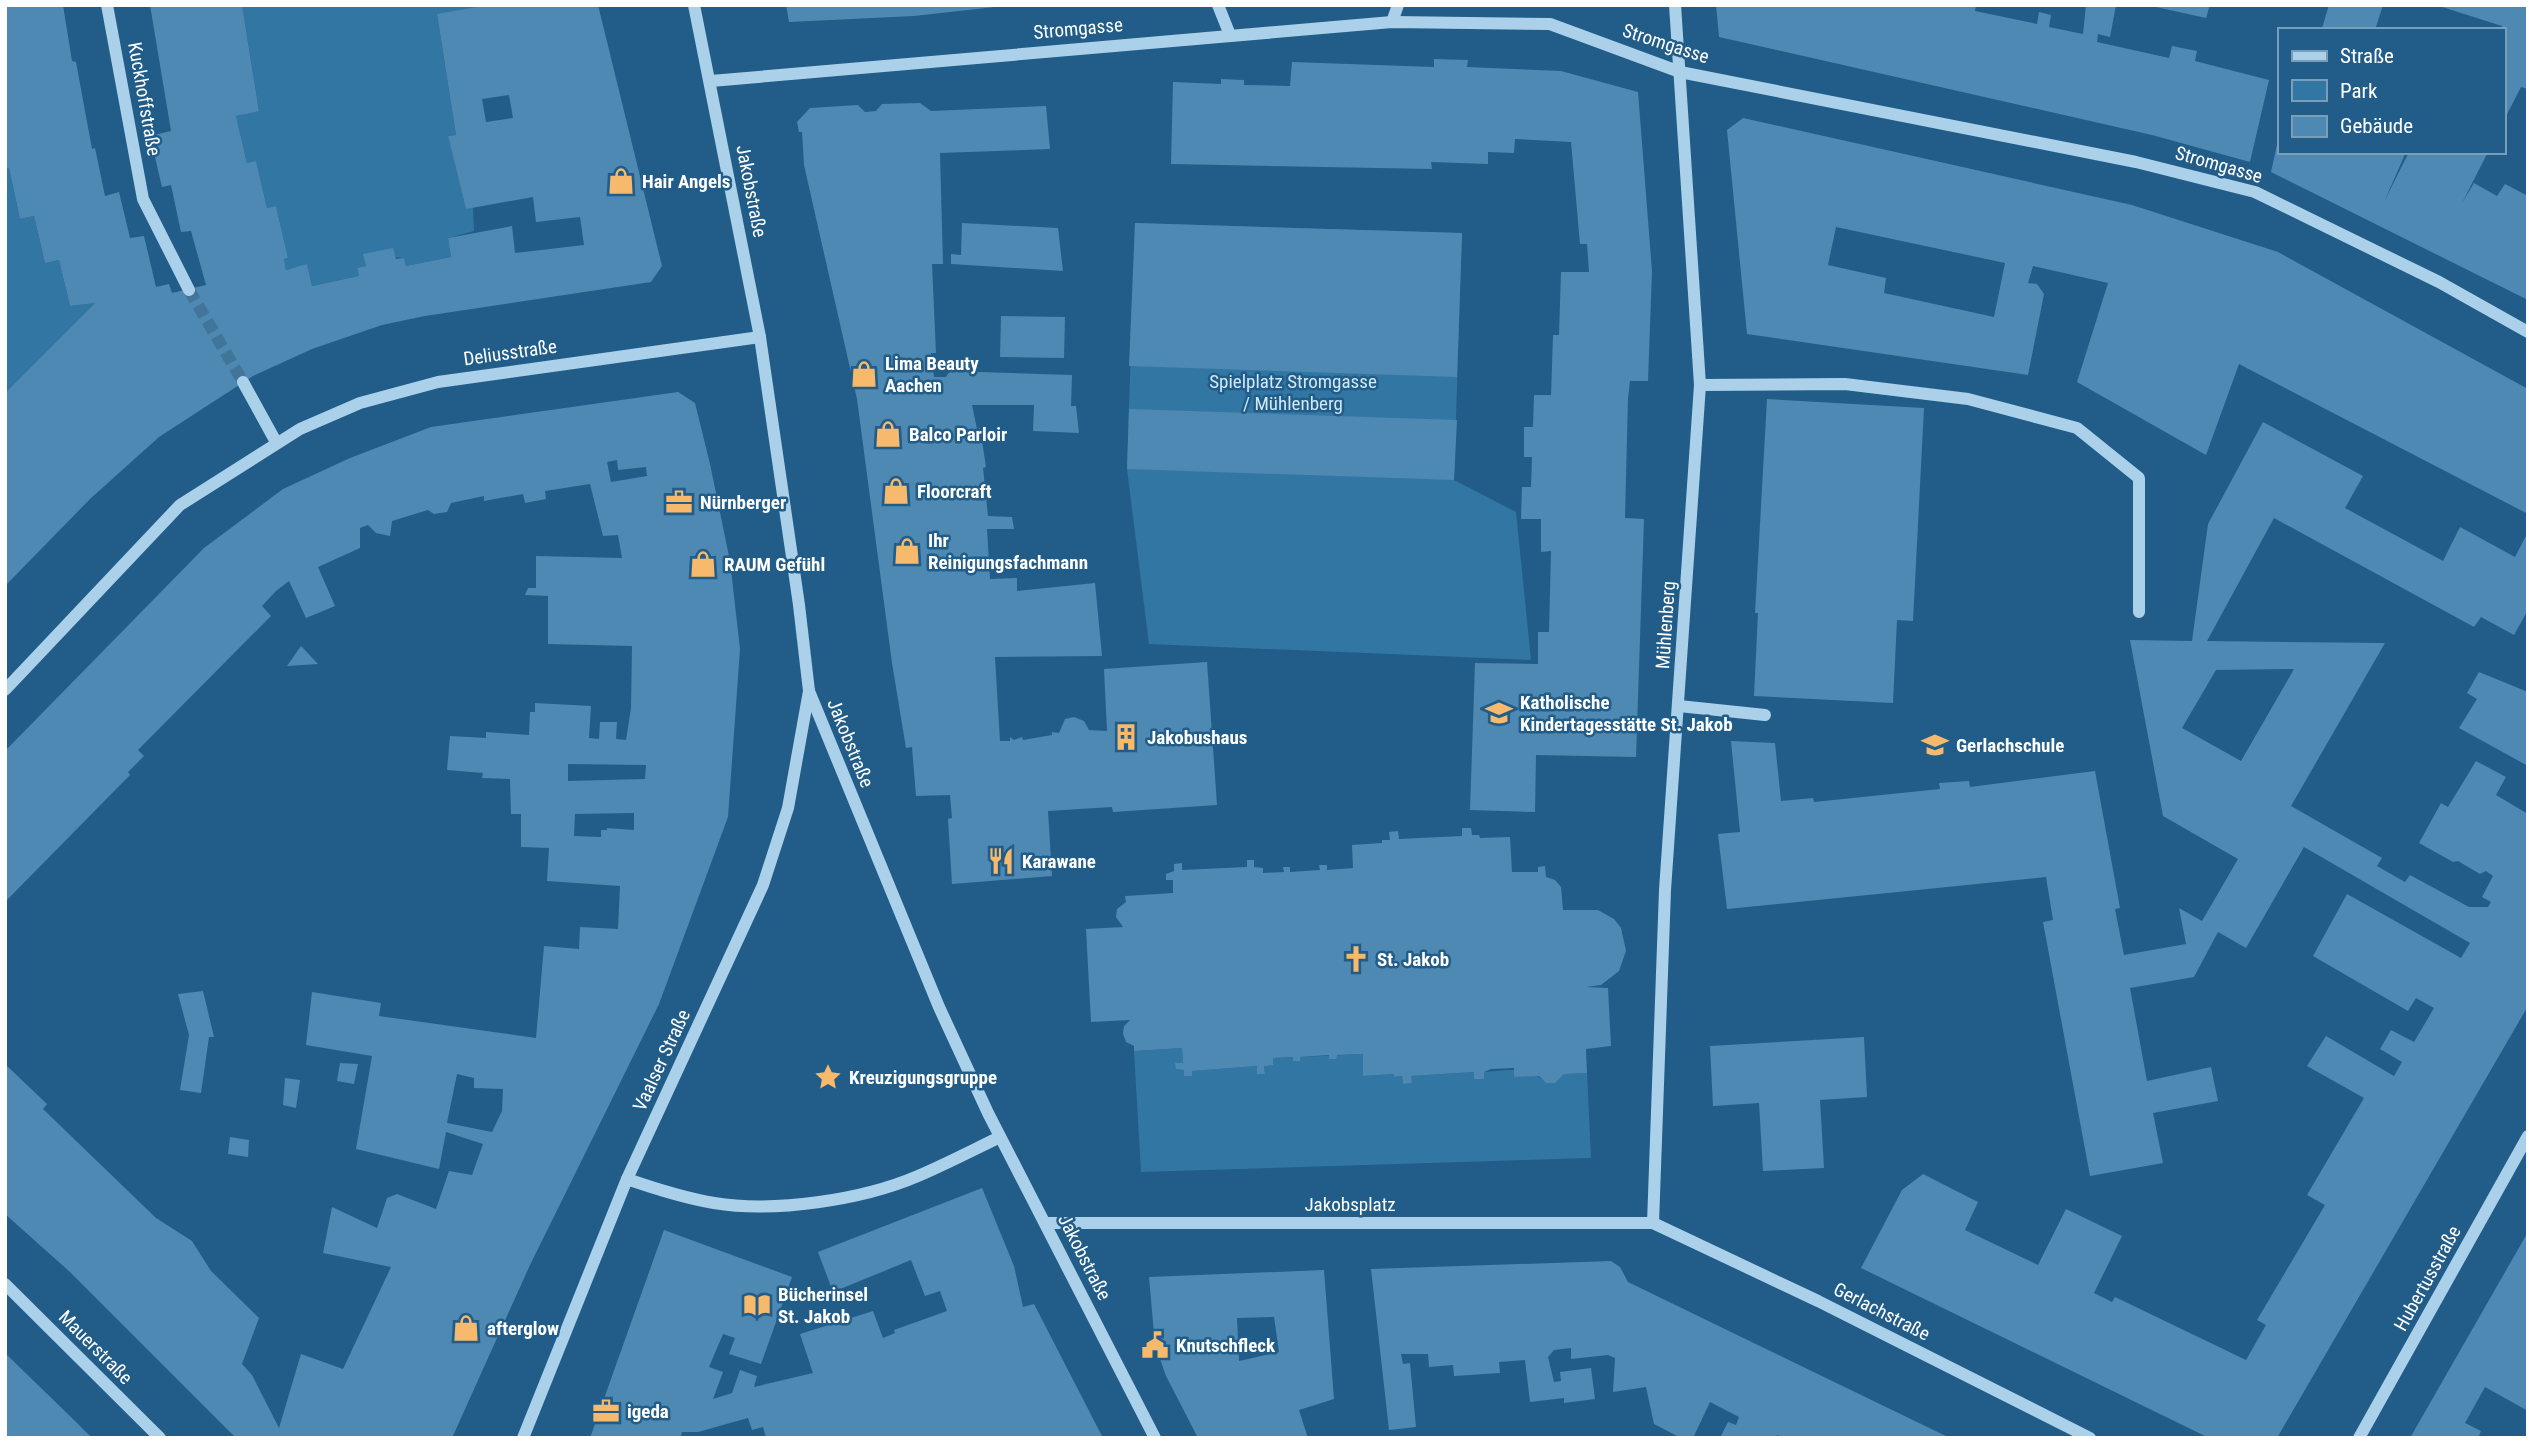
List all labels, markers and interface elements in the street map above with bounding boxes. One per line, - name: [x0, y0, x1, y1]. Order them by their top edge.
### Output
- street label: Stromgasse: [1032, 13, 1124, 44]
- street label: Stromgasse: [1620, 19, 1712, 68]
- legend: [2278, 28, 2505, 154]
- street label: Kuckhoffstraße: [123, 40, 166, 158]
- text: Straße: [2340, 44, 2394, 68]
- text: Park: [2340, 79, 2378, 103]
- text: Gebäude: [2340, 114, 2413, 138]
- street label: Stromgasse: [2173, 141, 2265, 188]
- street label: Jakobstraße: [731, 143, 772, 239]
- shop icon: Hair Angels: [606, 166, 636, 196]
- place label: Hair Angels: [642, 170, 730, 193]
- street label: Deliusstraße: [462, 335, 558, 370]
- place label: Lima Beauty Aachen: [885, 352, 979, 397]
- shop icon: Lima Beauty Aachen: [849, 359, 879, 389]
- park label: Spielplatz Stromgasse / Mühlenberg: [1209, 370, 1377, 415]
- shop icon: Balco Parloir: [873, 419, 903, 449]
- place label: Balco Parloir: [909, 423, 1007, 446]
- shop icon: Floorcraft: [881, 476, 911, 506]
- place label: Floorcraft: [917, 480, 992, 503]
- office icon: Nürnberger: [664, 487, 694, 517]
- place label: Nürnberger: [700, 491, 786, 514]
- place label: Ihr Reinigungsfachmann: [928, 529, 1088, 574]
- shop icon: Ihr Reinigungsfachmann: [892, 536, 922, 566]
- shop icon: RAUM Gefühl: [688, 549, 718, 579]
- place label: RAUM Gefühl: [724, 553, 825, 576]
- street label: Mühlenberg: [1651, 580, 1680, 670]
- place label: Katholische Kindertagesstätte St. Jakob: [1520, 691, 1733, 736]
- street label: Jakobstraße: [822, 696, 879, 791]
- school or university icon: Katholische Kindertagesstätte St. Jakob: [1484, 698, 1514, 728]
- building icon: Jakobushaus: [1111, 722, 1141, 752]
- place label: Jakobushaus: [1147, 726, 1247, 749]
- school or university icon: Gerlachschule: [1920, 730, 1950, 760]
- place label: Gerlachschule: [1956, 734, 2064, 757]
- restaurant icon: Karawane: [986, 846, 1016, 876]
- place label: Karawane: [1022, 850, 1096, 873]
- church icon: St. Jakob: [1341, 944, 1371, 974]
- place label: St. Jakob: [1377, 948, 1449, 971]
- street label: Vaalser Straße: [628, 1006, 695, 1115]
- place icon: Kreuzigungsgruppe: [813, 1062, 843, 1092]
- place label: Kreuzigungsgruppe: [849, 1066, 997, 1089]
- street label: Jakobsplatz: [1304, 1193, 1396, 1216]
- street label: Jakobstraße: [1053, 1210, 1116, 1304]
- street label: Hubertusstraße: [2389, 1222, 2466, 1335]
- street label: Gerlachstraße: [1830, 1277, 1934, 1346]
- place label: Bücherinsel St. Jakob: [778, 1283, 868, 1328]
- library icon: Bücherinsel St. Jakob: [742, 1290, 772, 1320]
- street label: Mauerstraße: [54, 1306, 137, 1389]
- shop icon: afterglow: [451, 1313, 481, 1343]
- place label: afterglow: [487, 1317, 559, 1340]
- public building icon: Knutschfleck: [1140, 1330, 1170, 1360]
- place label: Knutschfleck: [1176, 1334, 1276, 1357]
- office icon: igeda: [591, 1396, 621, 1426]
- place label: igeda: [627, 1400, 669, 1423]

